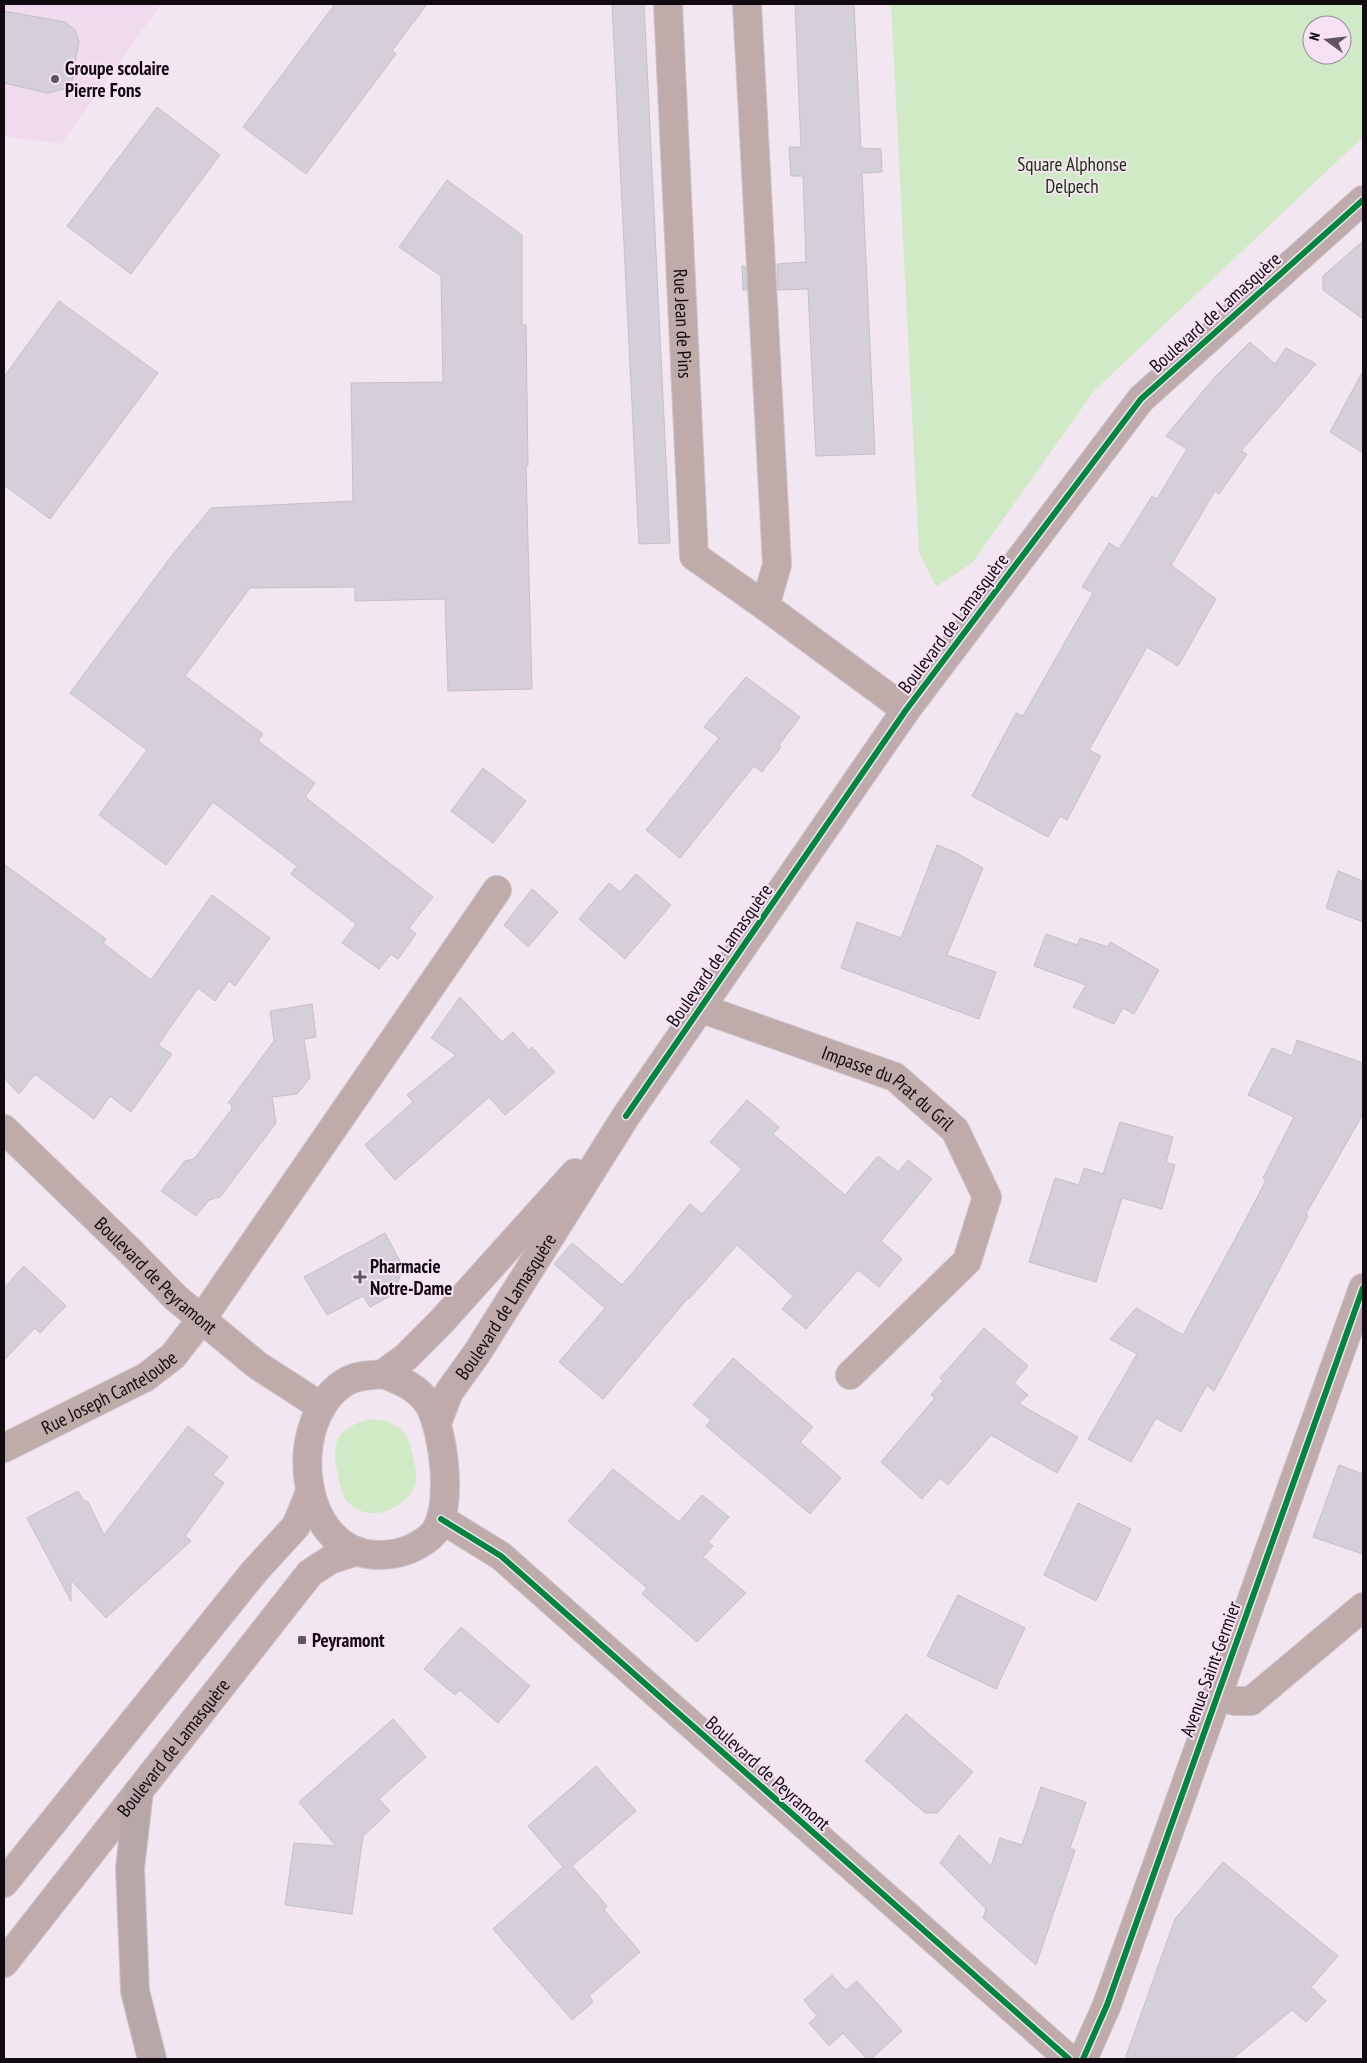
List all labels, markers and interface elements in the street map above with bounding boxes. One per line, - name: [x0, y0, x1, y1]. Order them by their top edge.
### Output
- north arrow: [1302, 15, 1352, 65]
- text: N: [1305, 31, 1324, 43]
- place label: Groupe scolaire Pierre Fons: [65, 56, 170, 102]
- marker: Groupe scolaire Pierre Fons: [49, 73, 61, 85]
- park label: Square Alphonse Delpech: [1017, 152, 1127, 198]
- street label: Boulevard de Lamasquère: [1144, 246, 1286, 377]
- street label: Rue Jean de Pins: [668, 268, 698, 379]
- street label: Boulevard de Lamasquère: [893, 548, 1013, 698]
- street label: Boulevard de Lamasquère: [661, 879, 777, 1031]
- street label: Impasse du Prat du Gril: [819, 1040, 960, 1136]
- street label: Boulevard de Peyramont: [90, 1212, 223, 1339]
- street label: Boulevard de Lamasquère: [450, 1229, 561, 1384]
- place label: Pharmacie Notre-Dame: [370, 1254, 452, 1300]
- marker: Pharmacie Notre-Dame: [354, 1271, 366, 1283]
- street label: Rue Joseph Canteloube: [37, 1345, 182, 1439]
- street label: Avenue Saint-Germier: [1174, 1597, 1246, 1740]
- place label: Peyramont: [312, 1628, 385, 1652]
- marker: Peyramont: [296, 1634, 308, 1646]
- street label: Boulevard de Lamasquère: [112, 1673, 235, 1821]
- street label: Boulevard de Peyramont: [701, 1711, 836, 1836]

